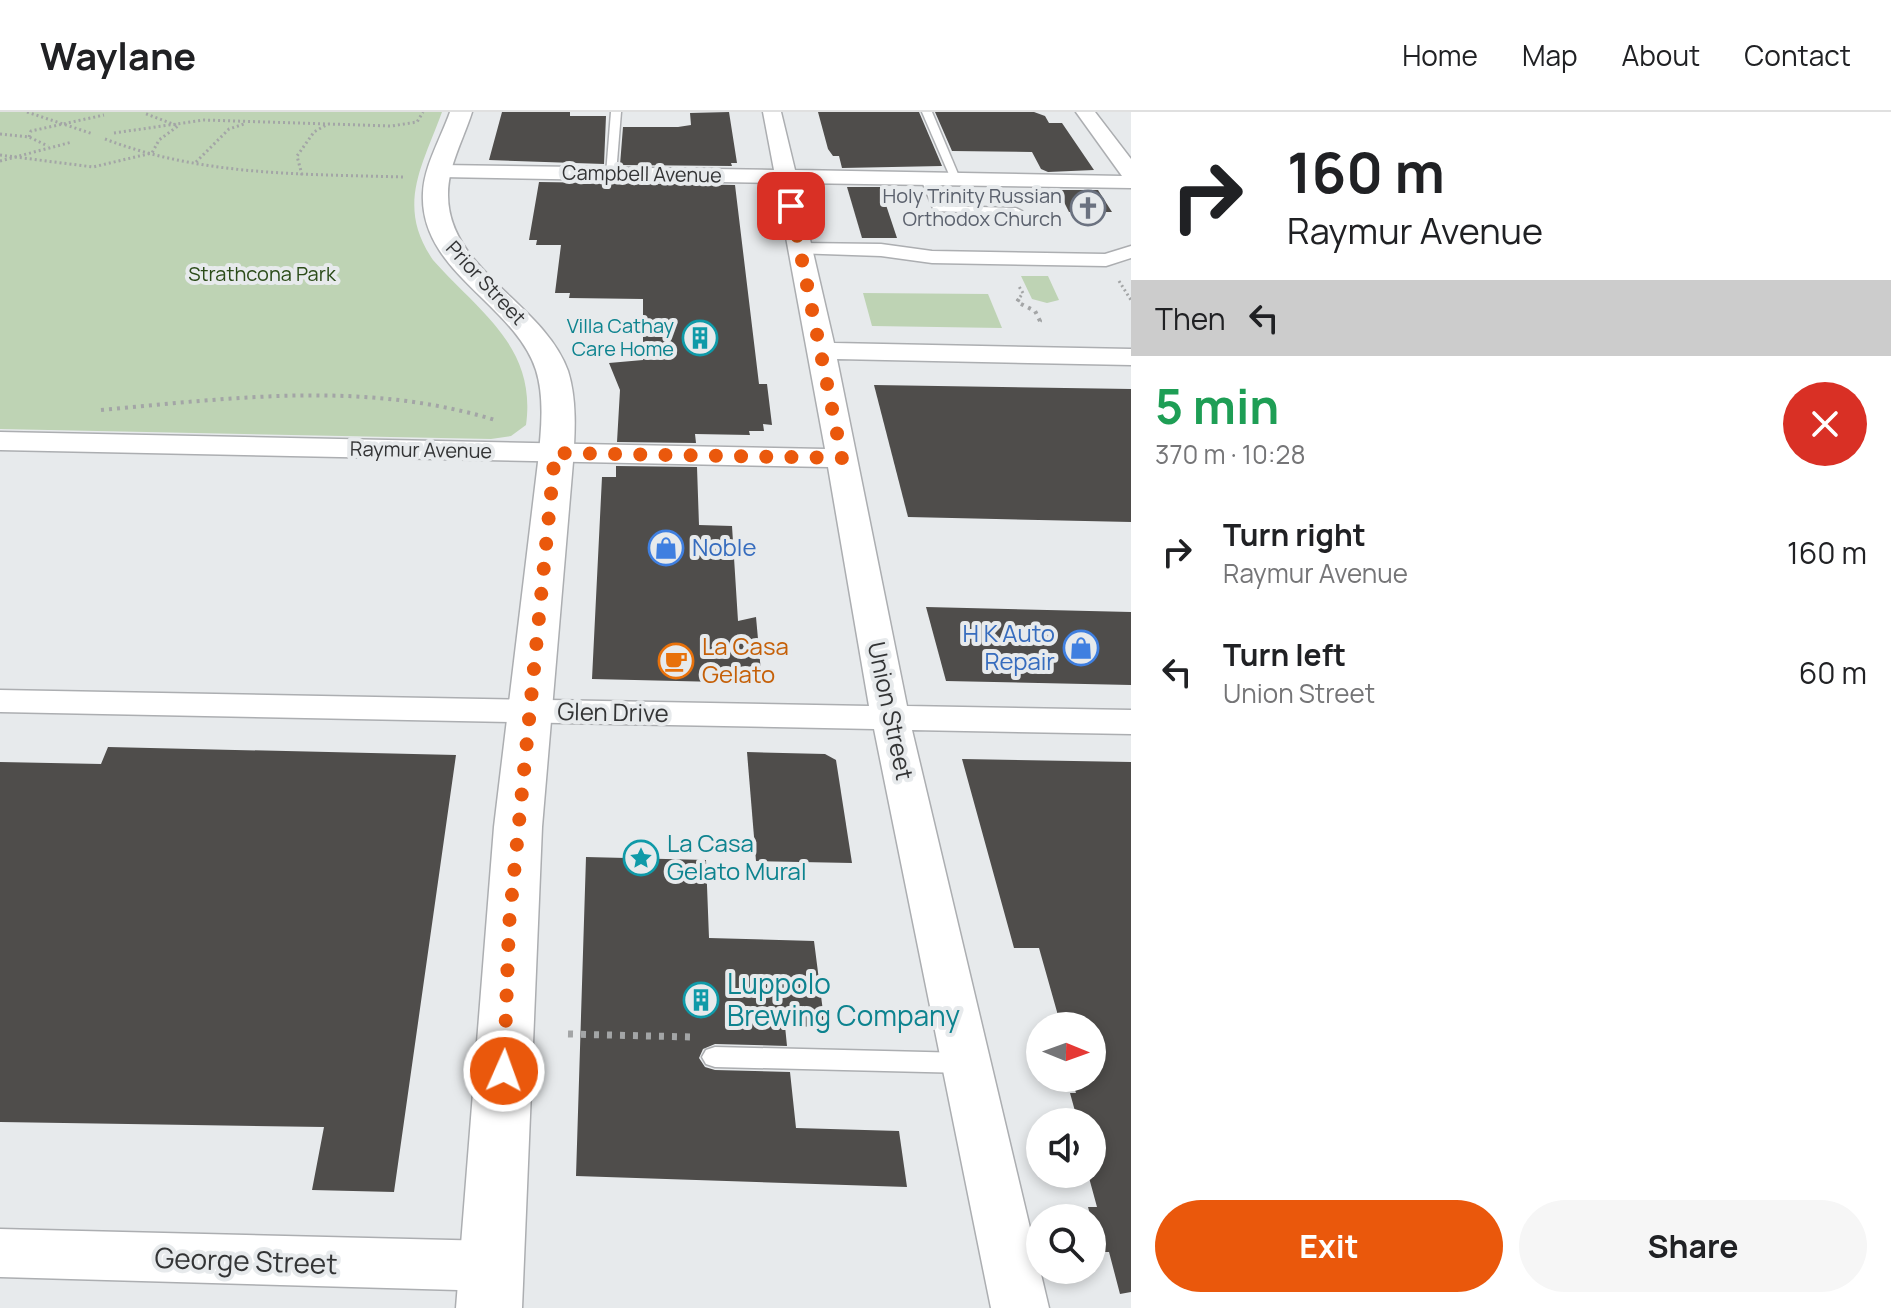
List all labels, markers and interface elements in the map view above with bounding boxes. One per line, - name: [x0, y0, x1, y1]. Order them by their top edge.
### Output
- text: Waylane: [40, 29, 196, 81]
- text: Home: [1402, 36, 1478, 74]
- text: Map: [1522, 36, 1578, 74]
- text: About: [1622, 36, 1700, 74]
- text: Contact: [1744, 36, 1851, 74]
- text: 160 m: [1287, 133, 1445, 210]
- icon: right: [1155, 144, 1259, 248]
- street label: Campbell Avenue: [562, 159, 722, 188]
- pin: [757, 172, 825, 240]
- place label: Holy Trinity Russian Orthodox Church: [882, 182, 1062, 232]
- icon: arrive: [769, 184, 813, 228]
- church icon: Holy Trinity Russian Orthodox Church: [1069, 189, 1107, 227]
- text: Raymur Avenue: [1287, 206, 1543, 255]
- street label: Prior Street: [440, 235, 532, 331]
- park label: Strathcona Park: [188, 260, 337, 287]
- icon: left: [1242, 296, 1286, 340]
- text: Then: [1155, 298, 1226, 339]
- place label: Villa Cathay Care Home: [567, 312, 674, 362]
- building icon: Villa Cathay Care Home: [681, 319, 719, 357]
- text: 5 min: [1155, 373, 1279, 438]
- button: close: [1783, 382, 1867, 466]
- street label: Raymur Avenue: [350, 435, 492, 464]
- text: 370 m · 10:28: [1155, 436, 1306, 472]
- text: Turn right: [1223, 514, 1366, 555]
- shop icon: Noble: [647, 529, 685, 567]
- place label: Noble: [692, 530, 756, 563]
- icon: right: [1155, 530, 1199, 574]
- text: 160 m: [1787, 532, 1867, 573]
- text: Raymur Avenue: [1223, 555, 1408, 591]
- place label: H K Auto Repair: [962, 616, 1055, 677]
- place label: La Casa Gelato: [702, 629, 789, 690]
- shop icon: H K Auto Repair: [1062, 629, 1100, 667]
- text: Turn left: [1223, 634, 1346, 675]
- street label: Union Street: [861, 639, 922, 783]
- cafe icon: La Casa Gelato: [657, 642, 695, 680]
- icon: left: [1155, 650, 1199, 694]
- text: 60 m: [1799, 652, 1867, 693]
- text: Union Street: [1223, 675, 1375, 711]
- street label: Glen Drive: [557, 694, 669, 729]
- place label: La Casa Gelato Mural: [667, 826, 807, 887]
- place icon: La Casa Gelato Mural: [622, 839, 660, 877]
- place label: Luppolo Brewing Company: [727, 964, 960, 1034]
- building icon: Luppolo Brewing Company: [682, 981, 720, 1019]
- north arrow: [1026, 1012, 1106, 1092]
- map controls: [1026, 1012, 1106, 1284]
- position arrow: [462, 1029, 546, 1113]
- button: sound: [1026, 1108, 1106, 1188]
- button: Exit: [1155, 1200, 1503, 1292]
- button: Share: [1519, 1200, 1867, 1292]
- button: search: [1026, 1204, 1106, 1284]
- street label: George Street: [154, 1238, 338, 1282]

